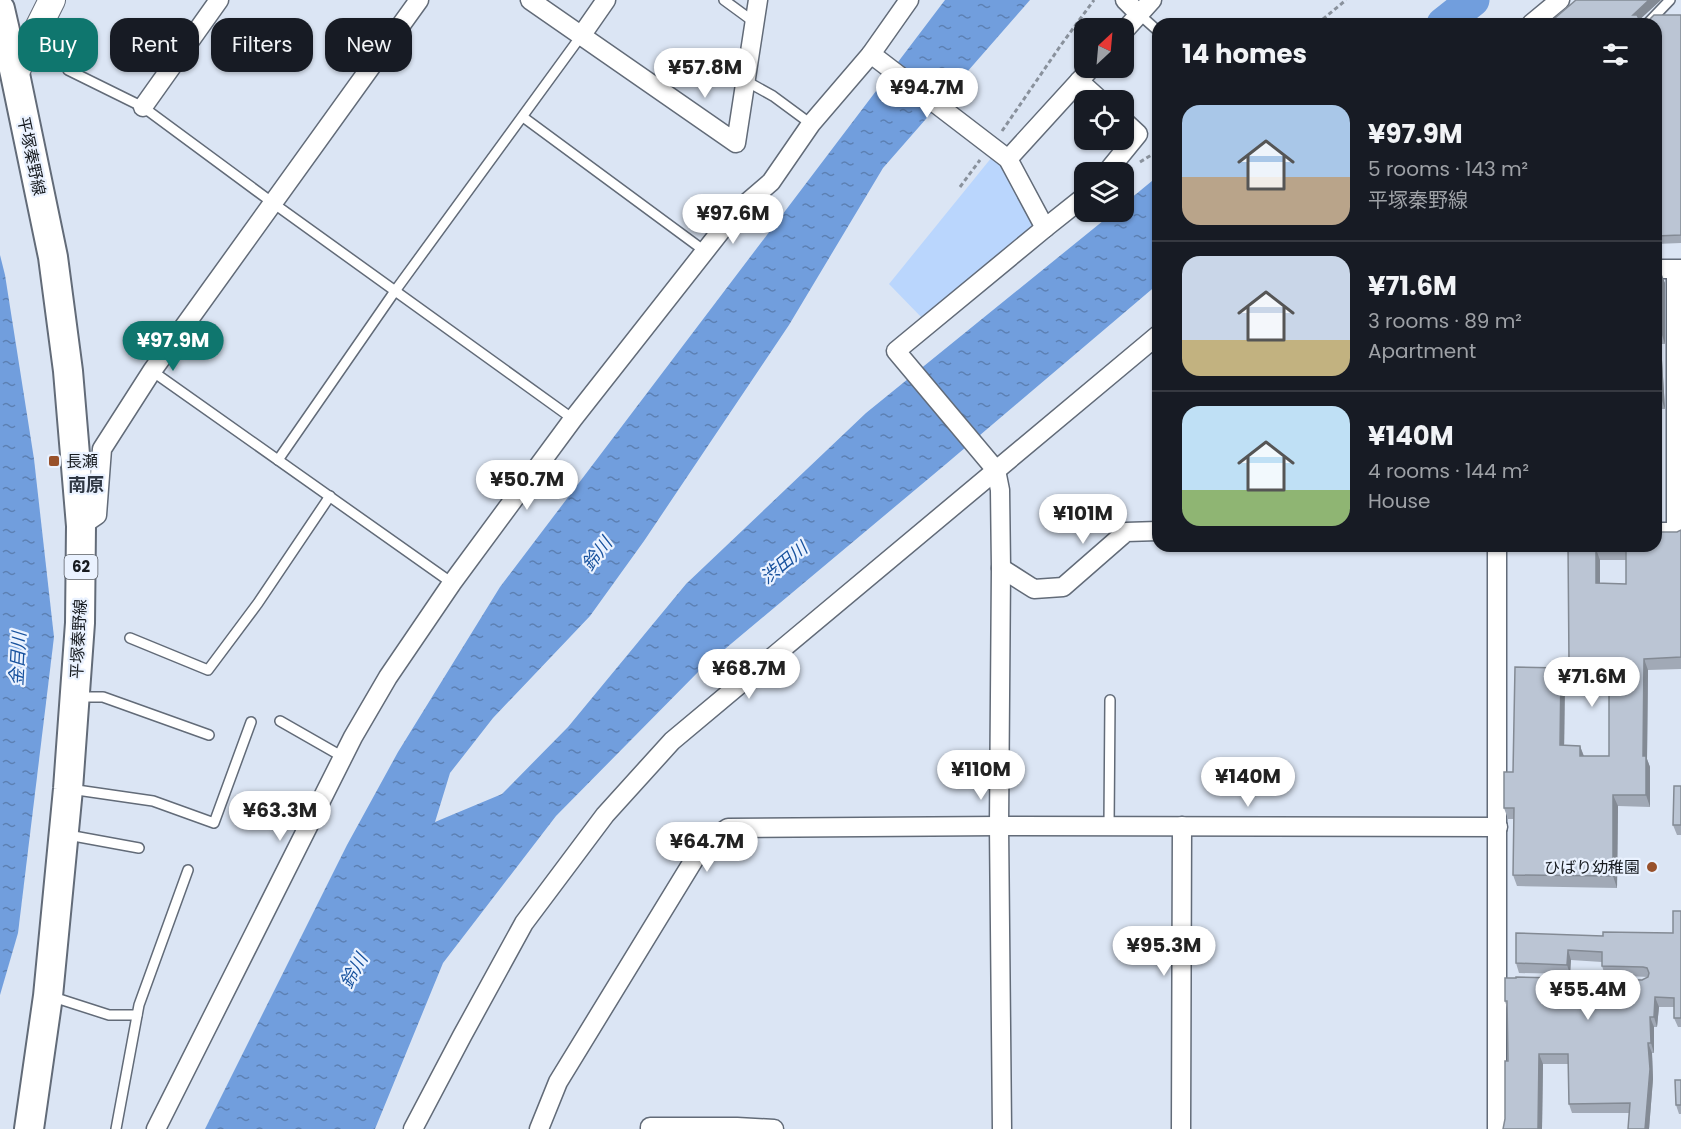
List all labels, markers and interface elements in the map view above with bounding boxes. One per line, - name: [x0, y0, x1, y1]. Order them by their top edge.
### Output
- chip: Buy: [18, 18, 98, 72]
- chip: Rent: [110, 18, 199, 72]
- chip: Filters: [211, 18, 313, 72]
- chip: New: [325, 18, 412, 72]
- north arrow: [1074, 18, 1134, 78]
- map controls: [1074, 18, 1134, 222]
- text: 14 homes: [1182, 36, 1307, 72]
- icon: filters: [1599, 38, 1632, 71]
- pin: ¥57.8M: [656, 48, 754, 99]
- text: ¥57.8M: [668, 53, 742, 81]
- pin: ¥94.7M: [878, 68, 976, 119]
- text: ¥94.7M: [890, 73, 964, 101]
- button: locate: [1074, 90, 1134, 150]
- street label: 平塚秦野線: [12, 115, 51, 198]
- text: ¥97.9M: [1368, 116, 1463, 152]
- icon: home: [1230, 129, 1302, 201]
- text: 5 rooms · 143 m²: [1368, 155, 1528, 183]
- button: layers: [1074, 162, 1134, 222]
- text: 平塚秦野線: [1368, 186, 1468, 214]
- pin: ¥97.6M: [684, 194, 782, 245]
- text: ¥97.6M: [696, 199, 770, 227]
- text: ¥71.6M: [1368, 268, 1457, 304]
- icon: home: [1230, 280, 1302, 352]
- text: 3 rooms · 89 m²: [1368, 307, 1522, 335]
- pin: ¥97.9M: [124, 321, 222, 372]
- text: ¥97.9M: [137, 326, 209, 354]
- text: Apartment: [1368, 337, 1476, 365]
- text: ¥140M: [1368, 418, 1454, 454]
- icon: home: [1230, 430, 1302, 502]
- place label: 長瀬: [66, 450, 98, 473]
- marker: 長瀬: [47, 454, 61, 468]
- text: 4 rooms · 144 m²: [1368, 457, 1529, 485]
- pin: ¥50.7M: [478, 460, 576, 511]
- text: ¥50.7M: [490, 465, 564, 493]
- district label: 南原: [68, 472, 104, 497]
- text: House: [1368, 487, 1430, 515]
- pin: ¥101M: [1041, 494, 1125, 545]
- text: ¥101M: [1053, 499, 1113, 527]
- water label: 鈴川: [576, 530, 619, 576]
- water label: 渋田川: [755, 535, 814, 589]
- road number: 62: [64, 555, 98, 579]
- street label: 平塚秦野線: [65, 598, 92, 680]
- water label: 金目川: [4, 629, 32, 687]
- pin: ¥68.7M: [700, 649, 798, 700]
- text: ¥68.7M: [712, 654, 786, 682]
- pin: ¥71.6M: [1543, 657, 1641, 708]
- text: ¥71.6M: [1558, 662, 1626, 690]
- pin: ¥110M: [939, 750, 1023, 801]
- text: ¥110M: [951, 755, 1011, 783]
- pin: ¥140M: [1206, 757, 1290, 808]
- text: ¥140M: [1215, 762, 1281, 790]
- pin: ¥63.3M: [231, 791, 329, 842]
- text: ¥63.3M: [243, 796, 317, 824]
- pin: ¥64.7M: [658, 822, 756, 873]
- text: ¥64.7M: [670, 827, 744, 855]
- place label: ひばり幼稚園: [1544, 856, 1640, 879]
- marker: ひばり幼稚園: [1645, 860, 1659, 874]
- pin: ¥95.3M: [1115, 926, 1213, 977]
- text: ¥95.3M: [1127, 931, 1201, 959]
- water label: 鈴川: [334, 947, 374, 993]
- pin: ¥55.4M: [1539, 970, 1637, 1021]
- text: ¥55.4M: [1550, 975, 1626, 1003]

